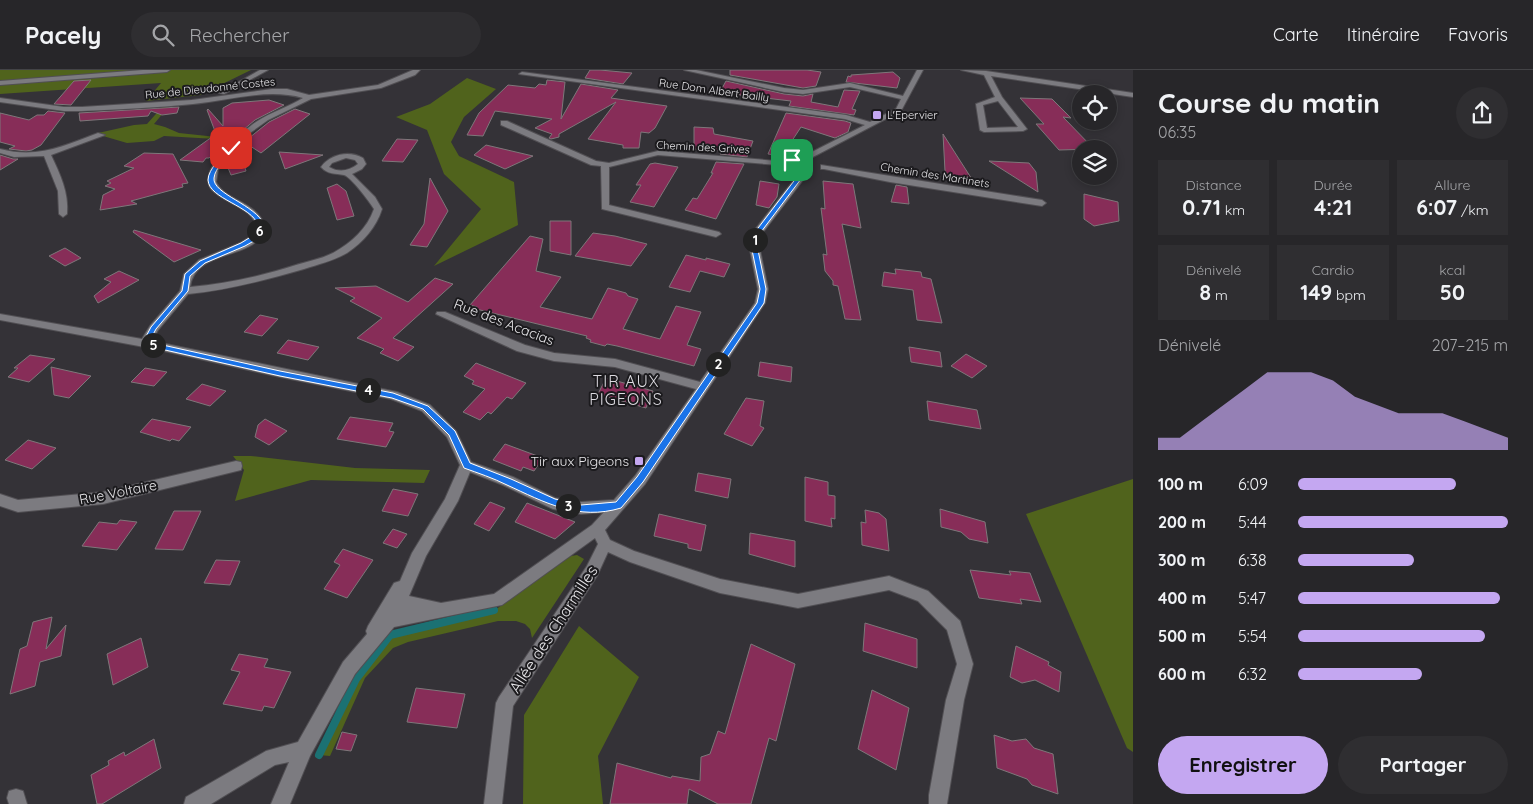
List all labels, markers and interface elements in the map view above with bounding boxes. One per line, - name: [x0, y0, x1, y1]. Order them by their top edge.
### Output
- search box: [131, 12, 481, 57]
- text: Pacely: [25, 20, 101, 50]
- icon: search: [149, 21, 177, 49]
- text: Rechercher: [189, 23, 290, 47]
- text: Carte: [1273, 23, 1319, 46]
- text: Itinéraire: [1347, 23, 1420, 46]
- text: Favoris: [1448, 23, 1508, 46]
- street label: Rue de Dieudonné Costes: [144, 74, 276, 102]
- street label: Rue Dom Albert Bailly: [658, 75, 770, 105]
- map controls: [1072, 85, 1117, 185]
- button: locate: [1072, 85, 1117, 130]
- text: Course du matin: [1158, 85, 1380, 120]
- button: share: [1456, 87, 1508, 139]
- place label: L'Epervier: [887, 108, 938, 122]
- marker: L'Epervier: [871, 109, 883, 121]
- text: 06:35: [1158, 122, 1196, 142]
- pin: [210, 127, 252, 169]
- icon: check: [217, 134, 245, 162]
- street label: Chemin des Grives: [656, 138, 750, 156]
- pin: [771, 139, 813, 181]
- button: layers: [1072, 140, 1117, 185]
- icon: arrive: [778, 146, 806, 174]
- street label: Chemin des Martinets: [879, 159, 991, 191]
- text: Distance: [1186, 176, 1242, 194]
- text: Durée: [1314, 176, 1352, 194]
- text: Allure: [1434, 176, 1471, 194]
- text: 0.71: [1182, 194, 1221, 220]
- text: 4:21: [1314, 194, 1352, 220]
- text: 6:07: [1416, 194, 1457, 220]
- text: km: [1221, 201, 1245, 219]
- text: /km: [1457, 201, 1488, 219]
- pin: 6: [246, 218, 272, 244]
- text: 6: [256, 222, 263, 240]
- pin: 1: [742, 228, 768, 252]
- text: 1: [753, 231, 758, 249]
- text: Dénivelé: [1186, 261, 1241, 279]
- text: Cardio: [1312, 261, 1354, 279]
- text: kcal: [1439, 261, 1465, 279]
- text: 8: [1200, 279, 1211, 305]
- text: 149: [1300, 279, 1332, 305]
- text: 50: [1440, 279, 1465, 305]
- text: m: [1211, 286, 1228, 304]
- text: bpm: [1332, 286, 1366, 304]
- street label: Rue des Acacias: [451, 295, 557, 349]
- pin: 5: [140, 332, 166, 358]
- text: Dénivelé: [1158, 335, 1221, 355]
- text: 207–215 m: [1432, 335, 1508, 355]
- text: 5: [149, 336, 158, 354]
- pin: 2: [706, 352, 730, 376]
- text: 2: [715, 355, 722, 373]
- district label: TIR AUX PIGEONS: [589, 371, 663, 409]
- pin: 4: [356, 378, 380, 402]
- text: 4: [364, 381, 373, 399]
- place label: Tir aux Pigeons: [531, 452, 629, 470]
- marker: Tir aux Pigeons: [633, 455, 645, 467]
- text: 100 m: [1158, 474, 1203, 494]
- text: 6:09: [1238, 474, 1268, 494]
- street label: Rue Voltaire: [78, 476, 158, 508]
- pin: 3: [556, 494, 580, 518]
- text: 3: [565, 497, 572, 515]
- text: 200 m: [1158, 512, 1206, 532]
- text: 5:44: [1238, 512, 1267, 532]
- text: 300 m: [1158, 550, 1205, 570]
- text: 6:38: [1238, 550, 1267, 570]
- street label: Allée des Charmilles: [504, 562, 602, 696]
- text: 400 m: [1158, 588, 1206, 608]
- text: 5:47: [1238, 588, 1266, 608]
- text: 500 m: [1158, 626, 1206, 646]
- text: 5:54: [1238, 626, 1267, 646]
- text: 600 m: [1158, 664, 1206, 684]
- text: 6:32: [1238, 664, 1267, 684]
- button: Enregistrer: [1158, 736, 1328, 794]
- button: Partager: [1338, 736, 1508, 794]

